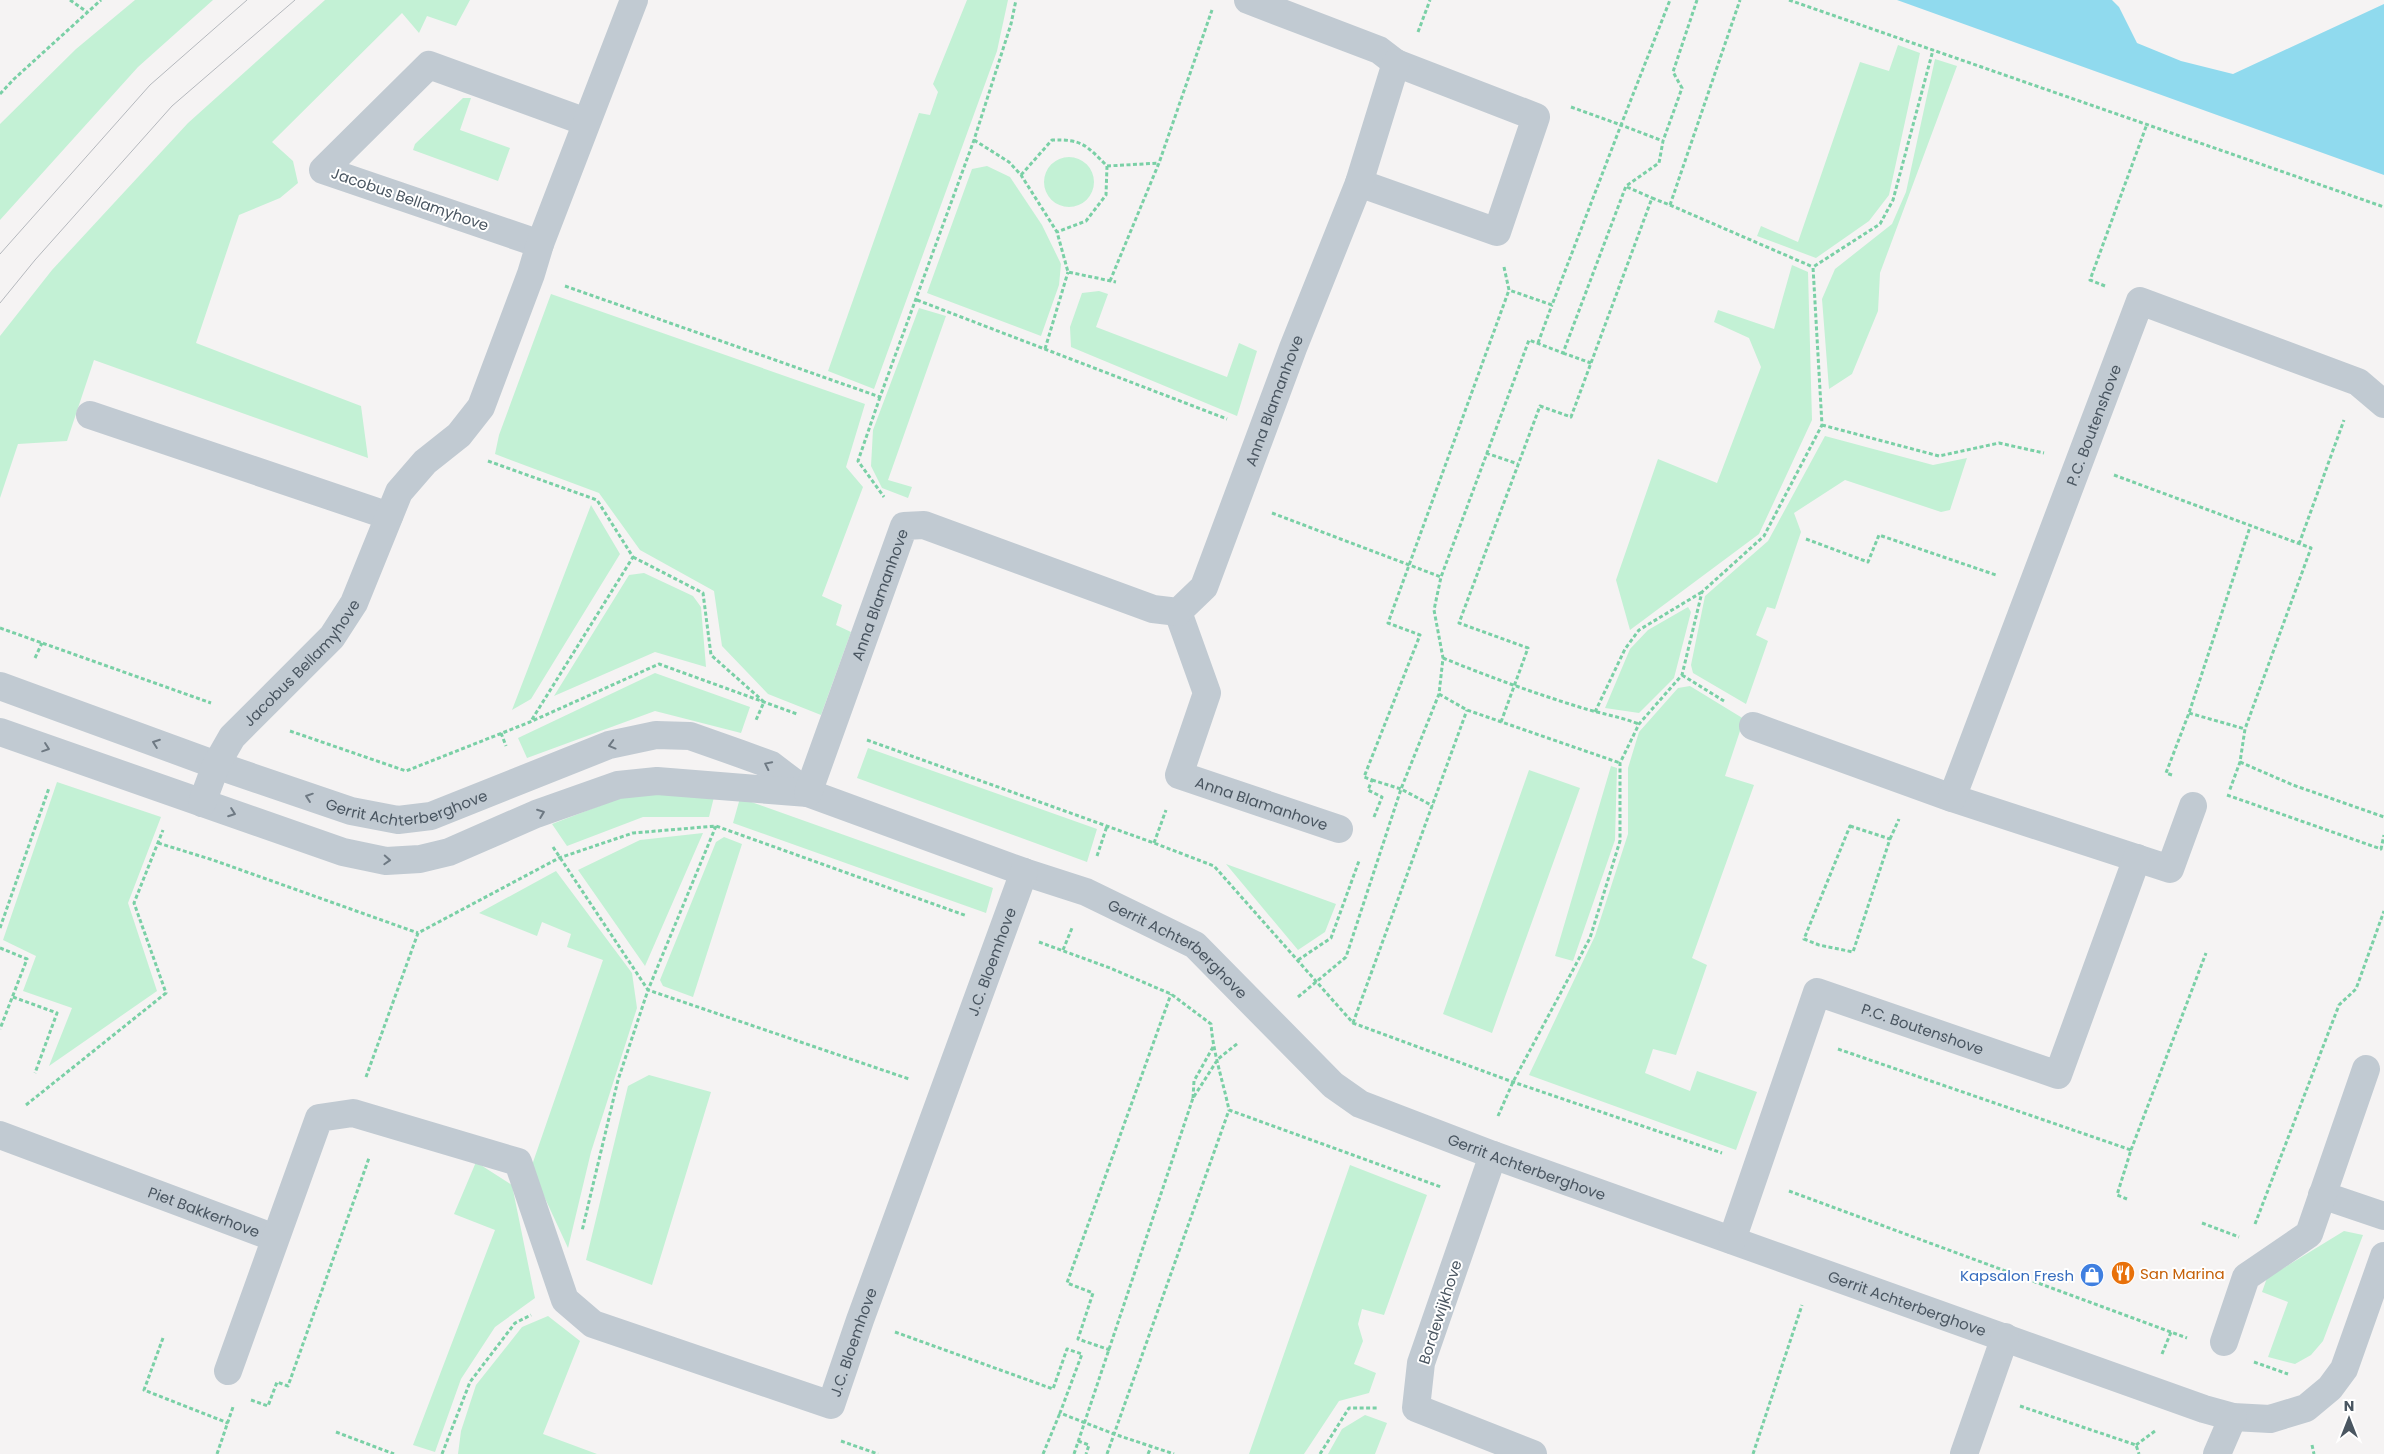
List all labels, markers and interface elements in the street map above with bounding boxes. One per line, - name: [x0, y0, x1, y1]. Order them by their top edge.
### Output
- street label: Jacobus Bellamyhove: [328, 162, 492, 236]
- street label: Anna Blamanhove: [1239, 332, 1308, 469]
- street label: P.C. Boutenshove: [2061, 361, 2126, 488]
- street label: Anna Blamanhove: [846, 526, 913, 663]
- street label: Jacobus Bellamyhove: [238, 595, 364, 731]
- one-way arrow: [152, 739, 160, 749]
- one-way arrow: [608, 739, 617, 750]
- one-way arrow: [41, 742, 50, 752]
- one-way arrow: [764, 761, 773, 771]
- street label: Anna Blamanhove: [1193, 771, 1331, 835]
- street label: Gerrit Achterberghove: [323, 784, 490, 830]
- one-way arrow: [305, 792, 314, 802]
- one-way arrow: [228, 807, 236, 817]
- one-way arrow: [536, 809, 545, 819]
- one-way arrow: [384, 854, 392, 865]
- street label: Gerrit Achterberghove: [1104, 894, 1252, 1003]
- street label: J.C. Bloemhove: [962, 904, 1021, 1019]
- street label: P.C. Boutenshove: [1859, 998, 1987, 1059]
- street label: Gerrit Achterberghove: [1445, 1128, 1609, 1205]
- street label: Piet Bakkerhove: [145, 1181, 263, 1242]
- street label: Bordewijkhove: [1413, 1257, 1467, 1367]
- restaurant icon: San Marina: [2110, 1260, 2136, 1286]
- shop icon: Kapsalon Fresh: [2079, 1262, 2105, 1288]
- place label: San Marina: [2140, 1263, 2225, 1284]
- street label: Gerrit Achterberghove: [1825, 1265, 1989, 1341]
- place label: Kapsalon Fresh: [1960, 1265, 2074, 1286]
- street label: J.C. Bloemhove: [824, 1285, 881, 1399]
- north arrow: [2324, 1394, 2374, 1444]
- text: N: [2344, 1396, 2354, 1416]

